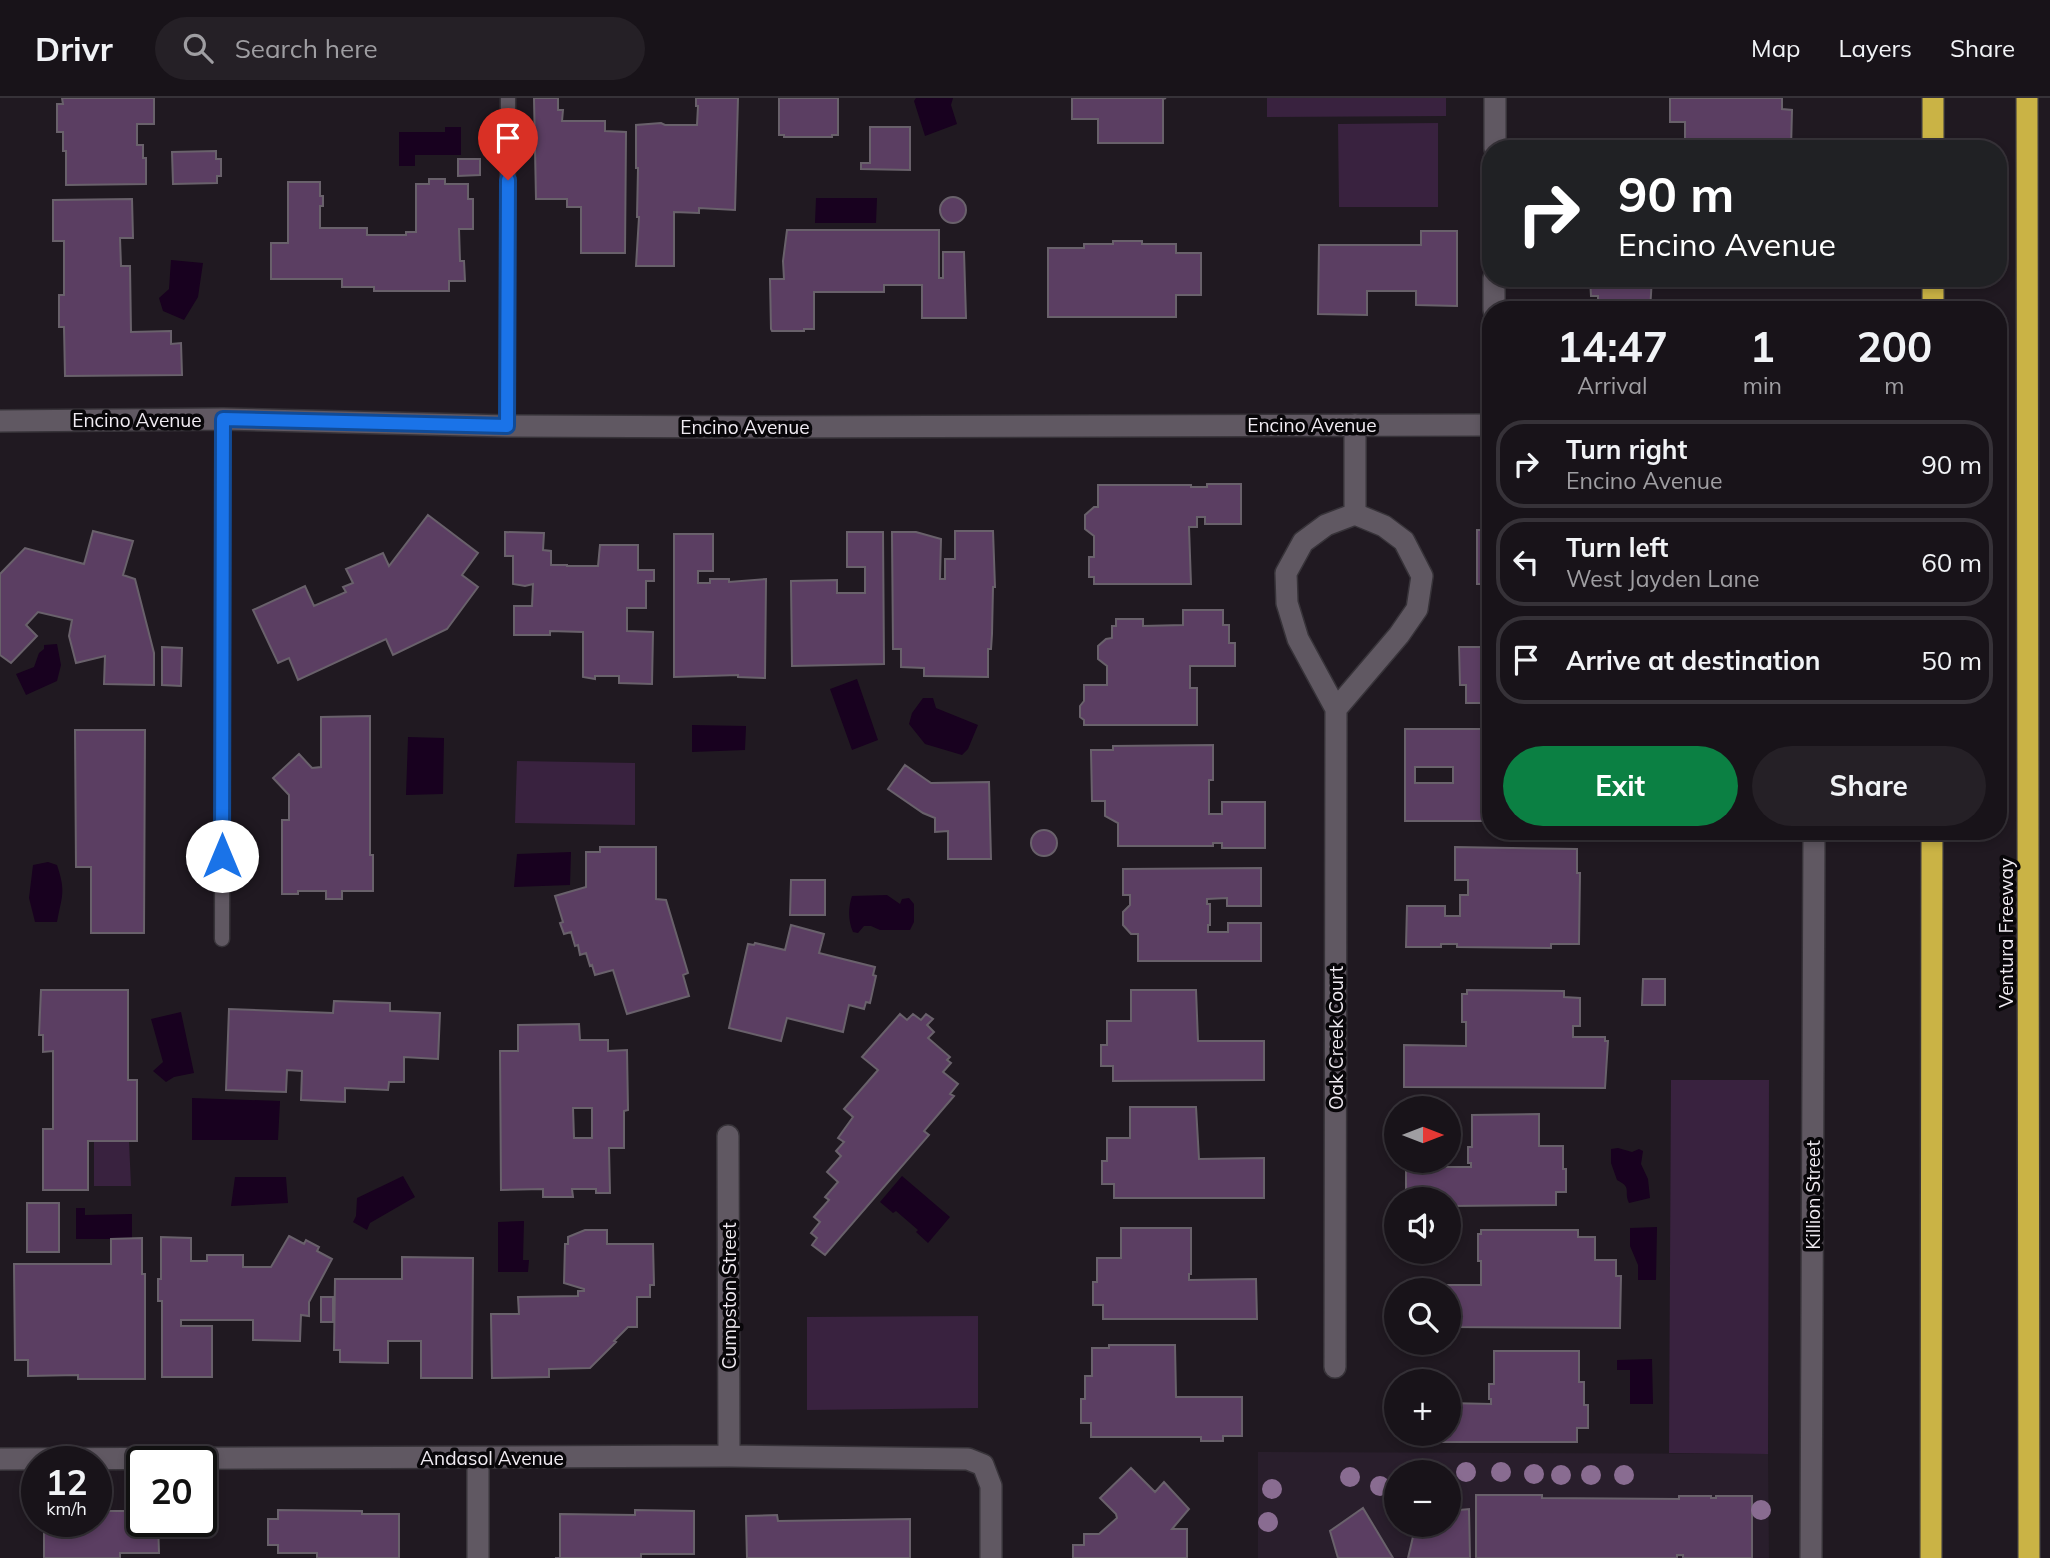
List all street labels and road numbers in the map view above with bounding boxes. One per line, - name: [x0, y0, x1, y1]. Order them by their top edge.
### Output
- street label: Encino Avenue: [72, 408, 202, 432]
- street label: Encino Avenue: [1247, 413, 1377, 437]
- street label: Encino Avenue: [680, 415, 810, 439]
- street label: Ventura Freeway: [1994, 858, 2018, 1008]
- street label: Oak Creek Court: [1324, 966, 1348, 1110]
- street label: Killion Street: [1801, 1140, 1825, 1250]
- street label: Cumpston Street: [717, 1222, 741, 1370]
- street label: Andasol Avenue: [420, 1446, 564, 1470]

